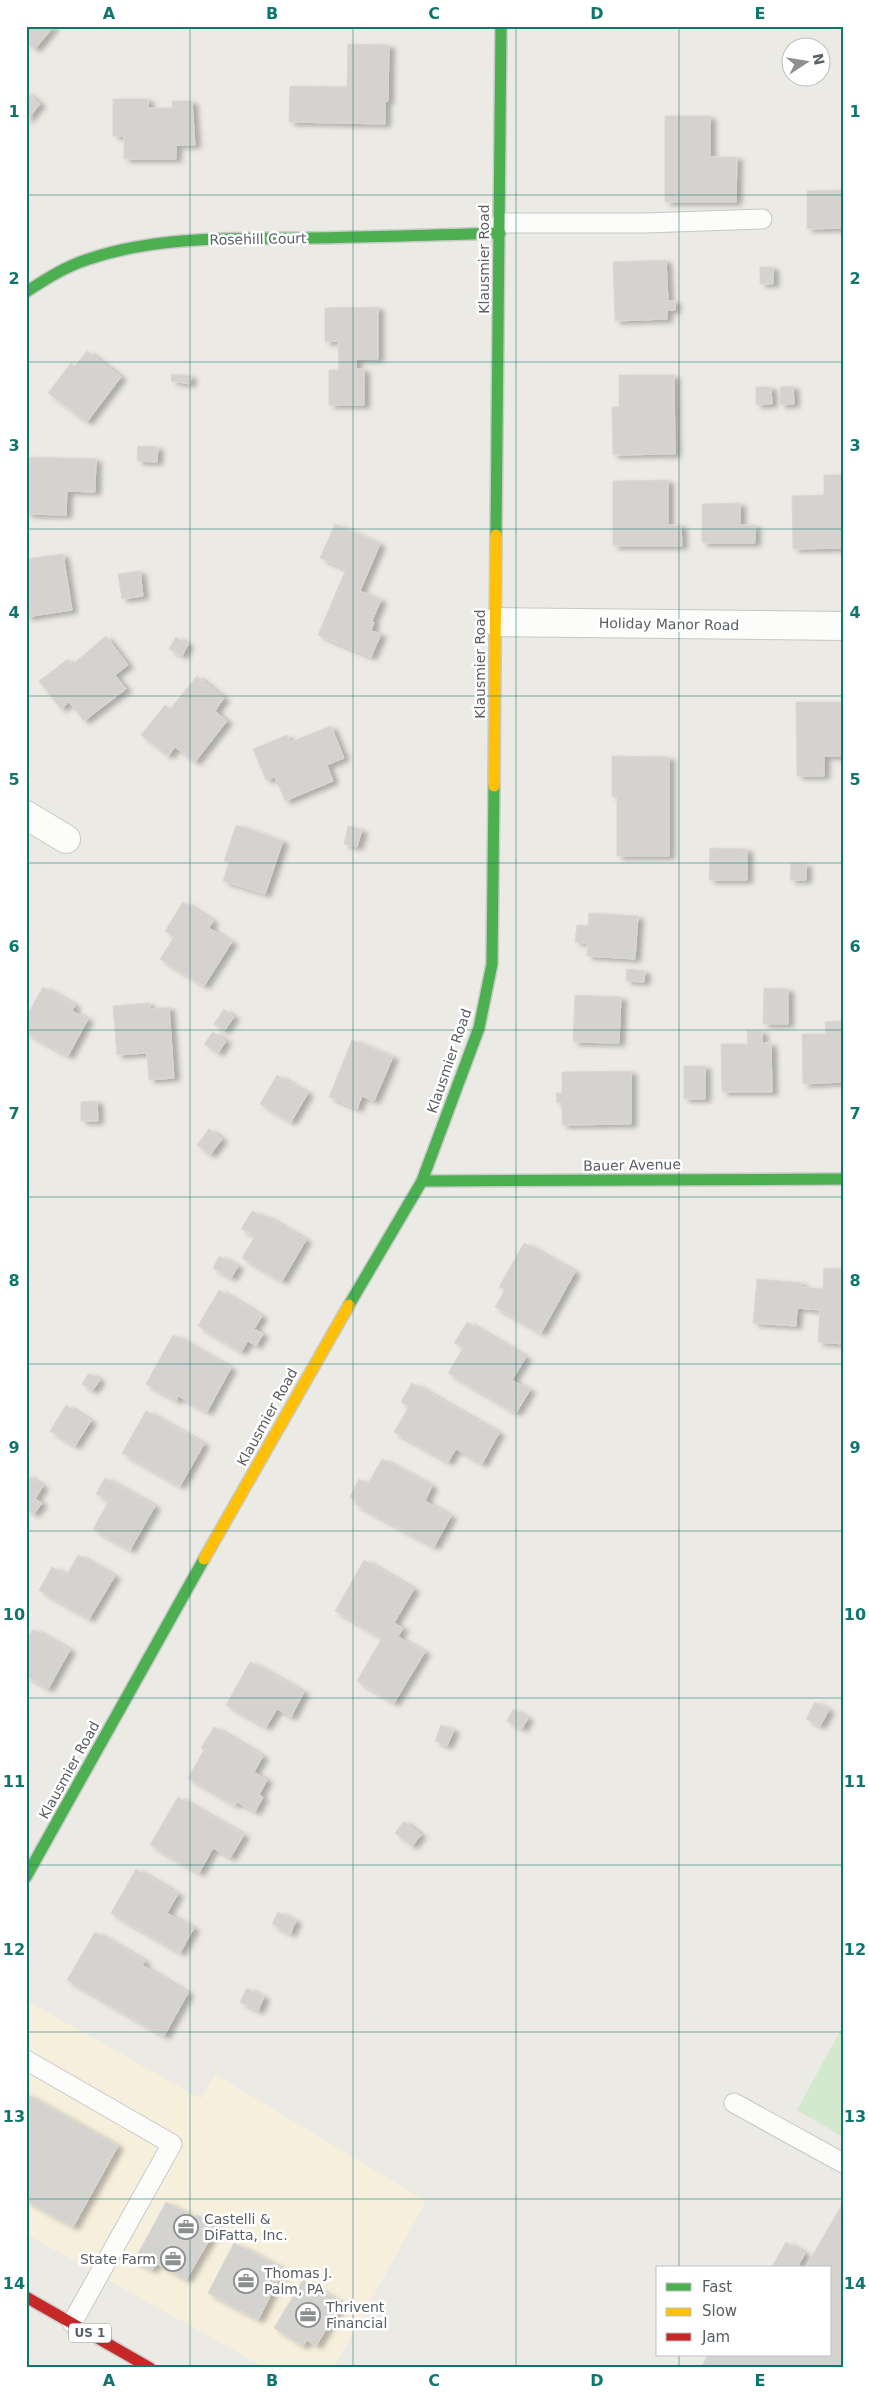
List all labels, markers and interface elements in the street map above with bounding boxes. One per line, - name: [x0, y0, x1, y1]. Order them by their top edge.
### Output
- text: A: [103, 4, 116, 23]
- text: B: [266, 4, 278, 23]
- text: C: [428, 4, 440, 23]
- text: D: [590, 4, 604, 23]
- text: E: [755, 4, 765, 23]
- north arrow: [782, 38, 832, 88]
- text: N: [810, 52, 828, 67]
- text: 1: [8, 102, 20, 121]
- text: 1: [849, 102, 861, 121]
- street label: Klausmier Road: [476, 204, 492, 314]
- street label: Rosehill Court: [209, 230, 307, 248]
- text: 2: [8, 269, 20, 288]
- text: 2: [849, 269, 861, 288]
- text: 3: [8, 436, 20, 455]
- text: 3: [849, 436, 861, 455]
- text: 4: [8, 603, 20, 622]
- text: 4: [849, 603, 861, 622]
- street label: Klausmier Road: [472, 609, 488, 719]
- street label: Holiday Manor Road: [599, 615, 739, 633]
- text: 5: [8, 770, 20, 789]
- text: 5: [849, 770, 861, 789]
- text: 6: [8, 937, 20, 956]
- text: 6: [849, 937, 861, 956]
- street label: Klausmier Road: [424, 1007, 474, 1115]
- text: 7: [8, 1104, 20, 1123]
- text: 7: [849, 1104, 861, 1123]
- street label: Bauer Avenue: [583, 1156, 681, 1174]
- text: 8: [8, 1271, 20, 1290]
- text: 8: [849, 1271, 861, 1290]
- street label: Klausmier Road: [234, 1365, 300, 1469]
- text: 9: [8, 1438, 20, 1457]
- text: 9: [849, 1438, 861, 1457]
- text: 10: [3, 1605, 25, 1624]
- text: 10: [844, 1605, 866, 1624]
- street label: Klausmier Road: [36, 1718, 102, 1822]
- text: 11: [3, 1772, 25, 1791]
- text: 11: [844, 1772, 866, 1791]
- text: 12: [3, 1940, 25, 1959]
- text: 12: [844, 1940, 866, 1959]
- text: 13: [3, 2107, 25, 2126]
- text: 13: [844, 2107, 866, 2126]
- place label: Castelli & DiFatta, Inc.: [204, 2211, 288, 2243]
- office icon: Castelli & DiFatta, Inc.: [173, 2214, 199, 2240]
- office icon: State Farm: [160, 2246, 186, 2272]
- place label: State Farm: [80, 2251, 156, 2267]
- place label: Thomas J. Palm, PA: [263, 2265, 333, 2297]
- legend: [656, 2266, 832, 2356]
- office icon: Thomas J. Palm, PA: [233, 2268, 259, 2294]
- text: 14: [3, 2274, 25, 2293]
- text: 14: [844, 2274, 866, 2293]
- text: Fast: [702, 2278, 732, 2296]
- place label: Thrivent Financial: [325, 2299, 387, 2331]
- office icon: Thrivent Financial: [295, 2302, 321, 2328]
- text: Slow: [702, 2302, 737, 2320]
- road number: US 1: [69, 2324, 111, 2342]
- text: Jam: [701, 2328, 730, 2346]
- text: A: [103, 2371, 116, 2390]
- text: B: [266, 2371, 278, 2390]
- text: C: [428, 2371, 440, 2390]
- text: D: [590, 2371, 604, 2390]
- text: E: [755, 2371, 765, 2390]

